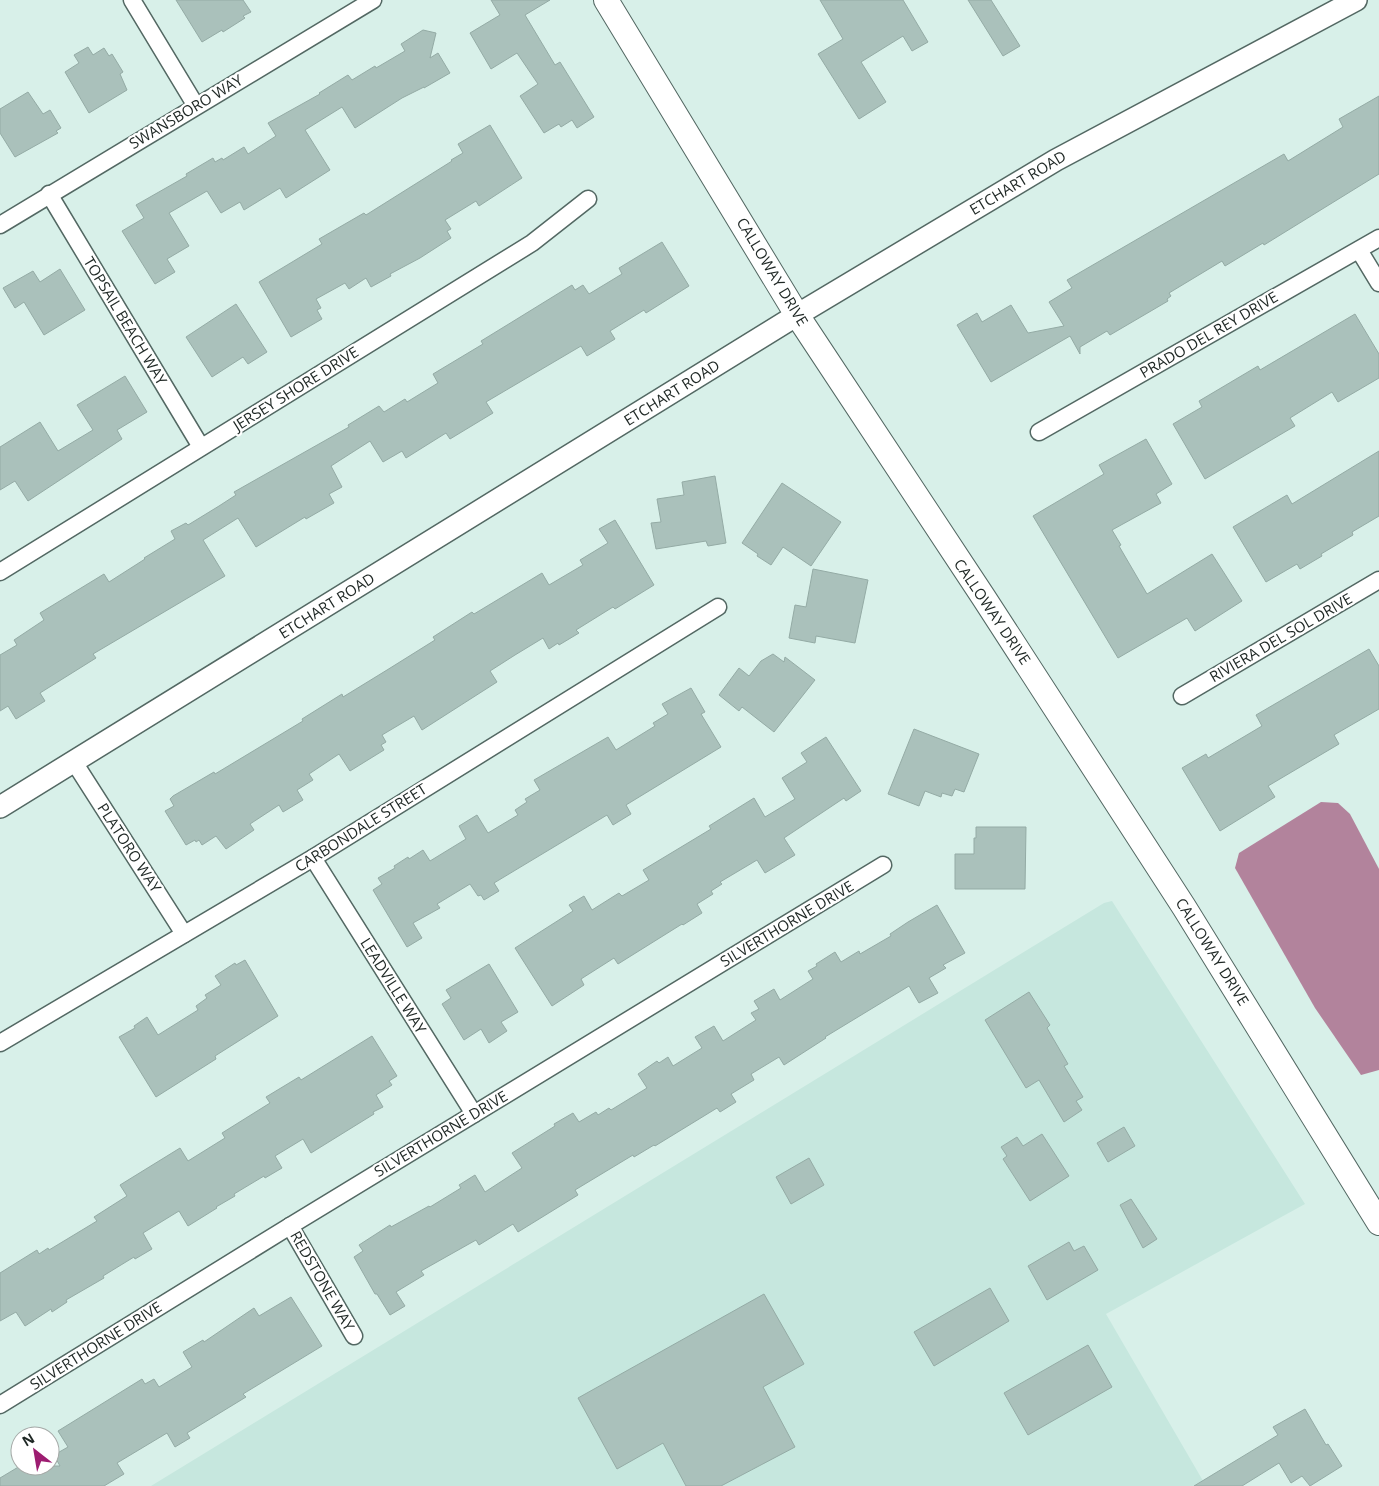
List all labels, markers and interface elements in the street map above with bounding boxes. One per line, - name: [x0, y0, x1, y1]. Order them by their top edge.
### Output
- street label: SWANSBORO WAY: [125, 69, 246, 153]
- street label: ETCHART ROAD: [965, 145, 1069, 219]
- street label: CALLOWAY DRIVE: [732, 213, 813, 330]
- street label: TOPSAIL BEACH WAY: [80, 253, 172, 389]
- street label: PRADO DEL REY DRIVE: [1136, 286, 1281, 382]
- street label: JERSEY SHORE DRIVE: [227, 341, 362, 436]
- street label: ETCHART ROAD: [620, 355, 723, 430]
- street label: CALLOWAY DRIVE: [950, 555, 1036, 668]
- street label: ETCHART ROAD: [275, 568, 378, 643]
- street label: RIVIERA DEL SOL DRIVE: [1205, 588, 1356, 686]
- street label: CARBONDALE STREET: [291, 778, 431, 876]
- street label: PLATORO WAY: [93, 799, 167, 897]
- street label: SILVERTHORNE DRIVE: [716, 875, 857, 971]
- street label: CALLOWAY DRIVE: [1172, 894, 1254, 1009]
- street label: LEADVILLE WAY: [356, 934, 432, 1038]
- street label: SILVERTHORNE DRIVE: [370, 1085, 511, 1181]
- street label: REDSTONE WAY: [286, 1227, 360, 1334]
- street label: SILVERTHORNE DRIVE: [26, 1296, 165, 1394]
- north arrow: [10, 1426, 60, 1476]
- text: N: [18, 1428, 38, 1451]

